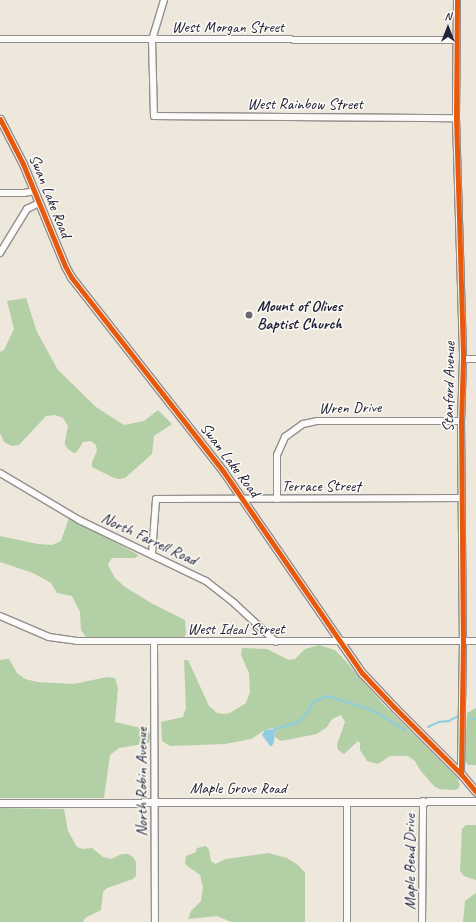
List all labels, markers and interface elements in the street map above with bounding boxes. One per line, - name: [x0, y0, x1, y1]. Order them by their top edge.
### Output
- north arrow: [428, 8, 468, 48]
- text: N: [445, 9, 451, 23]
- street label: West Morgan Street: [172, 17, 284, 37]
- street label: West Rainbow Street: [247, 94, 363, 114]
- street label: Swan Lake Road: [24, 151, 76, 241]
- place label: Mount of Olives Baptist Church: [257, 296, 342, 334]
- marker: Mount of Olives Baptist Church: [244, 310, 254, 320]
- street label: Stanford Avenue: [439, 342, 459, 432]
- street label: Wren Drive: [319, 398, 381, 418]
- street label: Swan Lake Road: [196, 419, 264, 501]
- street label: Terrace Street: [282, 476, 360, 496]
- street label: North Farrell Road: [98, 508, 200, 570]
- street label: West Ideal Street: [187, 619, 285, 639]
- street label: North Robin Avenue: [132, 727, 152, 837]
- street label: Maple Grove Road: [190, 778, 286, 798]
- street label: Maple Bend Drive: [400, 814, 420, 910]

